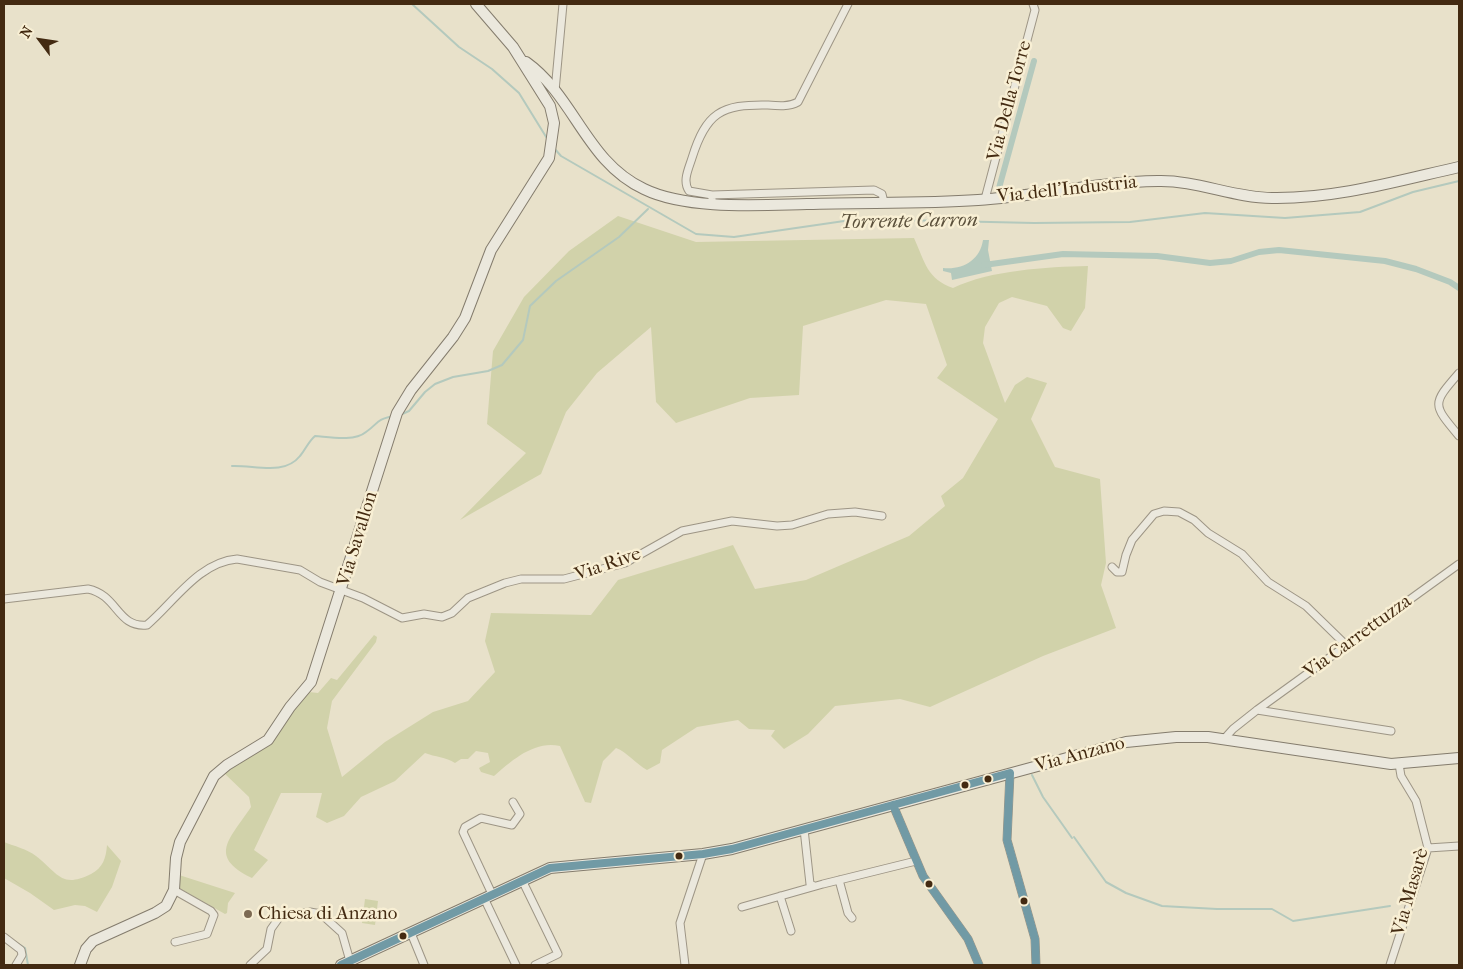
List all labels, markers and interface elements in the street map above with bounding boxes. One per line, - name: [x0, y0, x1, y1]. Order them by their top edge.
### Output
- north arrow: [15, 15, 65, 65]
- text: N: [17, 23, 37, 41]
- street label: Via Della Torre: [983, 38, 1037, 164]
- street label: Via dell'Industria: [996, 171, 1138, 209]
- water label: Torrente Carron: [840, 209, 978, 235]
- street label: Via Savallon: [333, 489, 383, 589]
- street label: Via Rive: [572, 543, 644, 587]
- street label: Via Carrettuzza: [1300, 590, 1416, 684]
- street label: Via Anzano: [1033, 732, 1127, 778]
- unlabelled marker: [983, 774, 993, 784]
- unlabelled marker: [960, 780, 970, 790]
- street label: Via Masarè: [1388, 846, 1434, 938]
- unlabelled marker: [674, 851, 684, 861]
- unlabelled marker: [924, 879, 934, 889]
- unlabelled marker: [1019, 896, 1029, 906]
- place label: Chiesa di Anzano: [258, 903, 397, 925]
- marker: Chiesa di Anzano: [242, 908, 254, 920]
- unlabelled marker: [398, 931, 408, 941]

